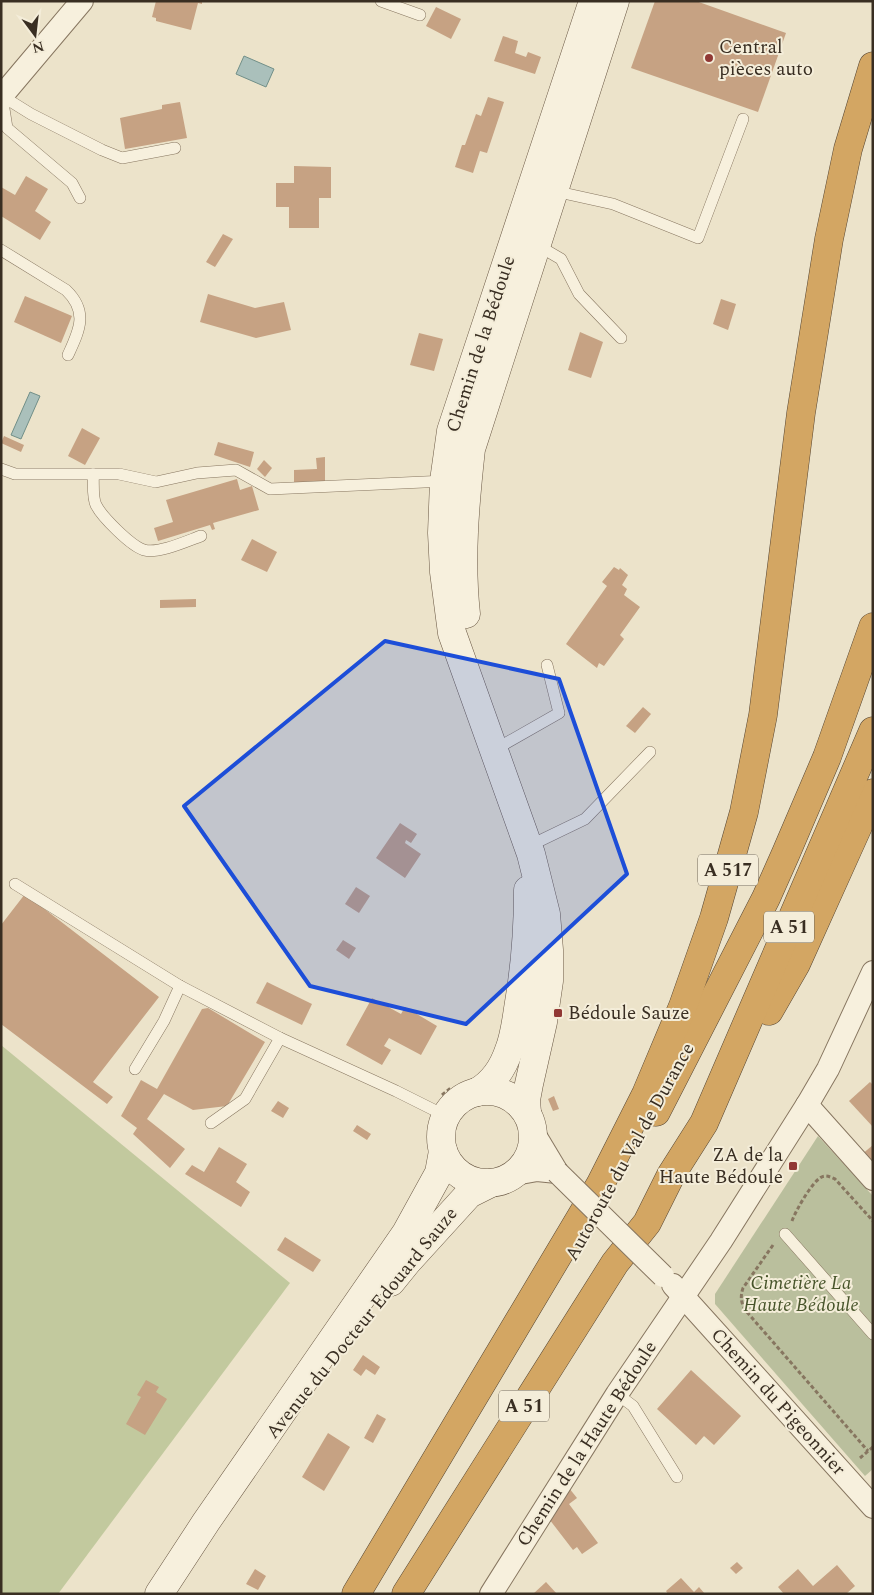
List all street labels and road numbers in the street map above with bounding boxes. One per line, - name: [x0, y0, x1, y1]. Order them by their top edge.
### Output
- street label: Chemin de la Bédoule: [439, 252, 523, 436]
- road number: A 517: [698, 854, 758, 886]
- road number: A 51: [764, 912, 814, 942]
- street label: Autoroute du Val de Durance: [558, 1038, 702, 1266]
- street label: Avenue du Docteur Edouard Sauze: [259, 1201, 465, 1445]
- street label: Chemin du Pigeonnier: [703, 1322, 853, 1483]
- street label: Chemin de la Haute Bédoule: [509, 1335, 665, 1553]
- road number: A 51: [499, 1390, 549, 1422]

